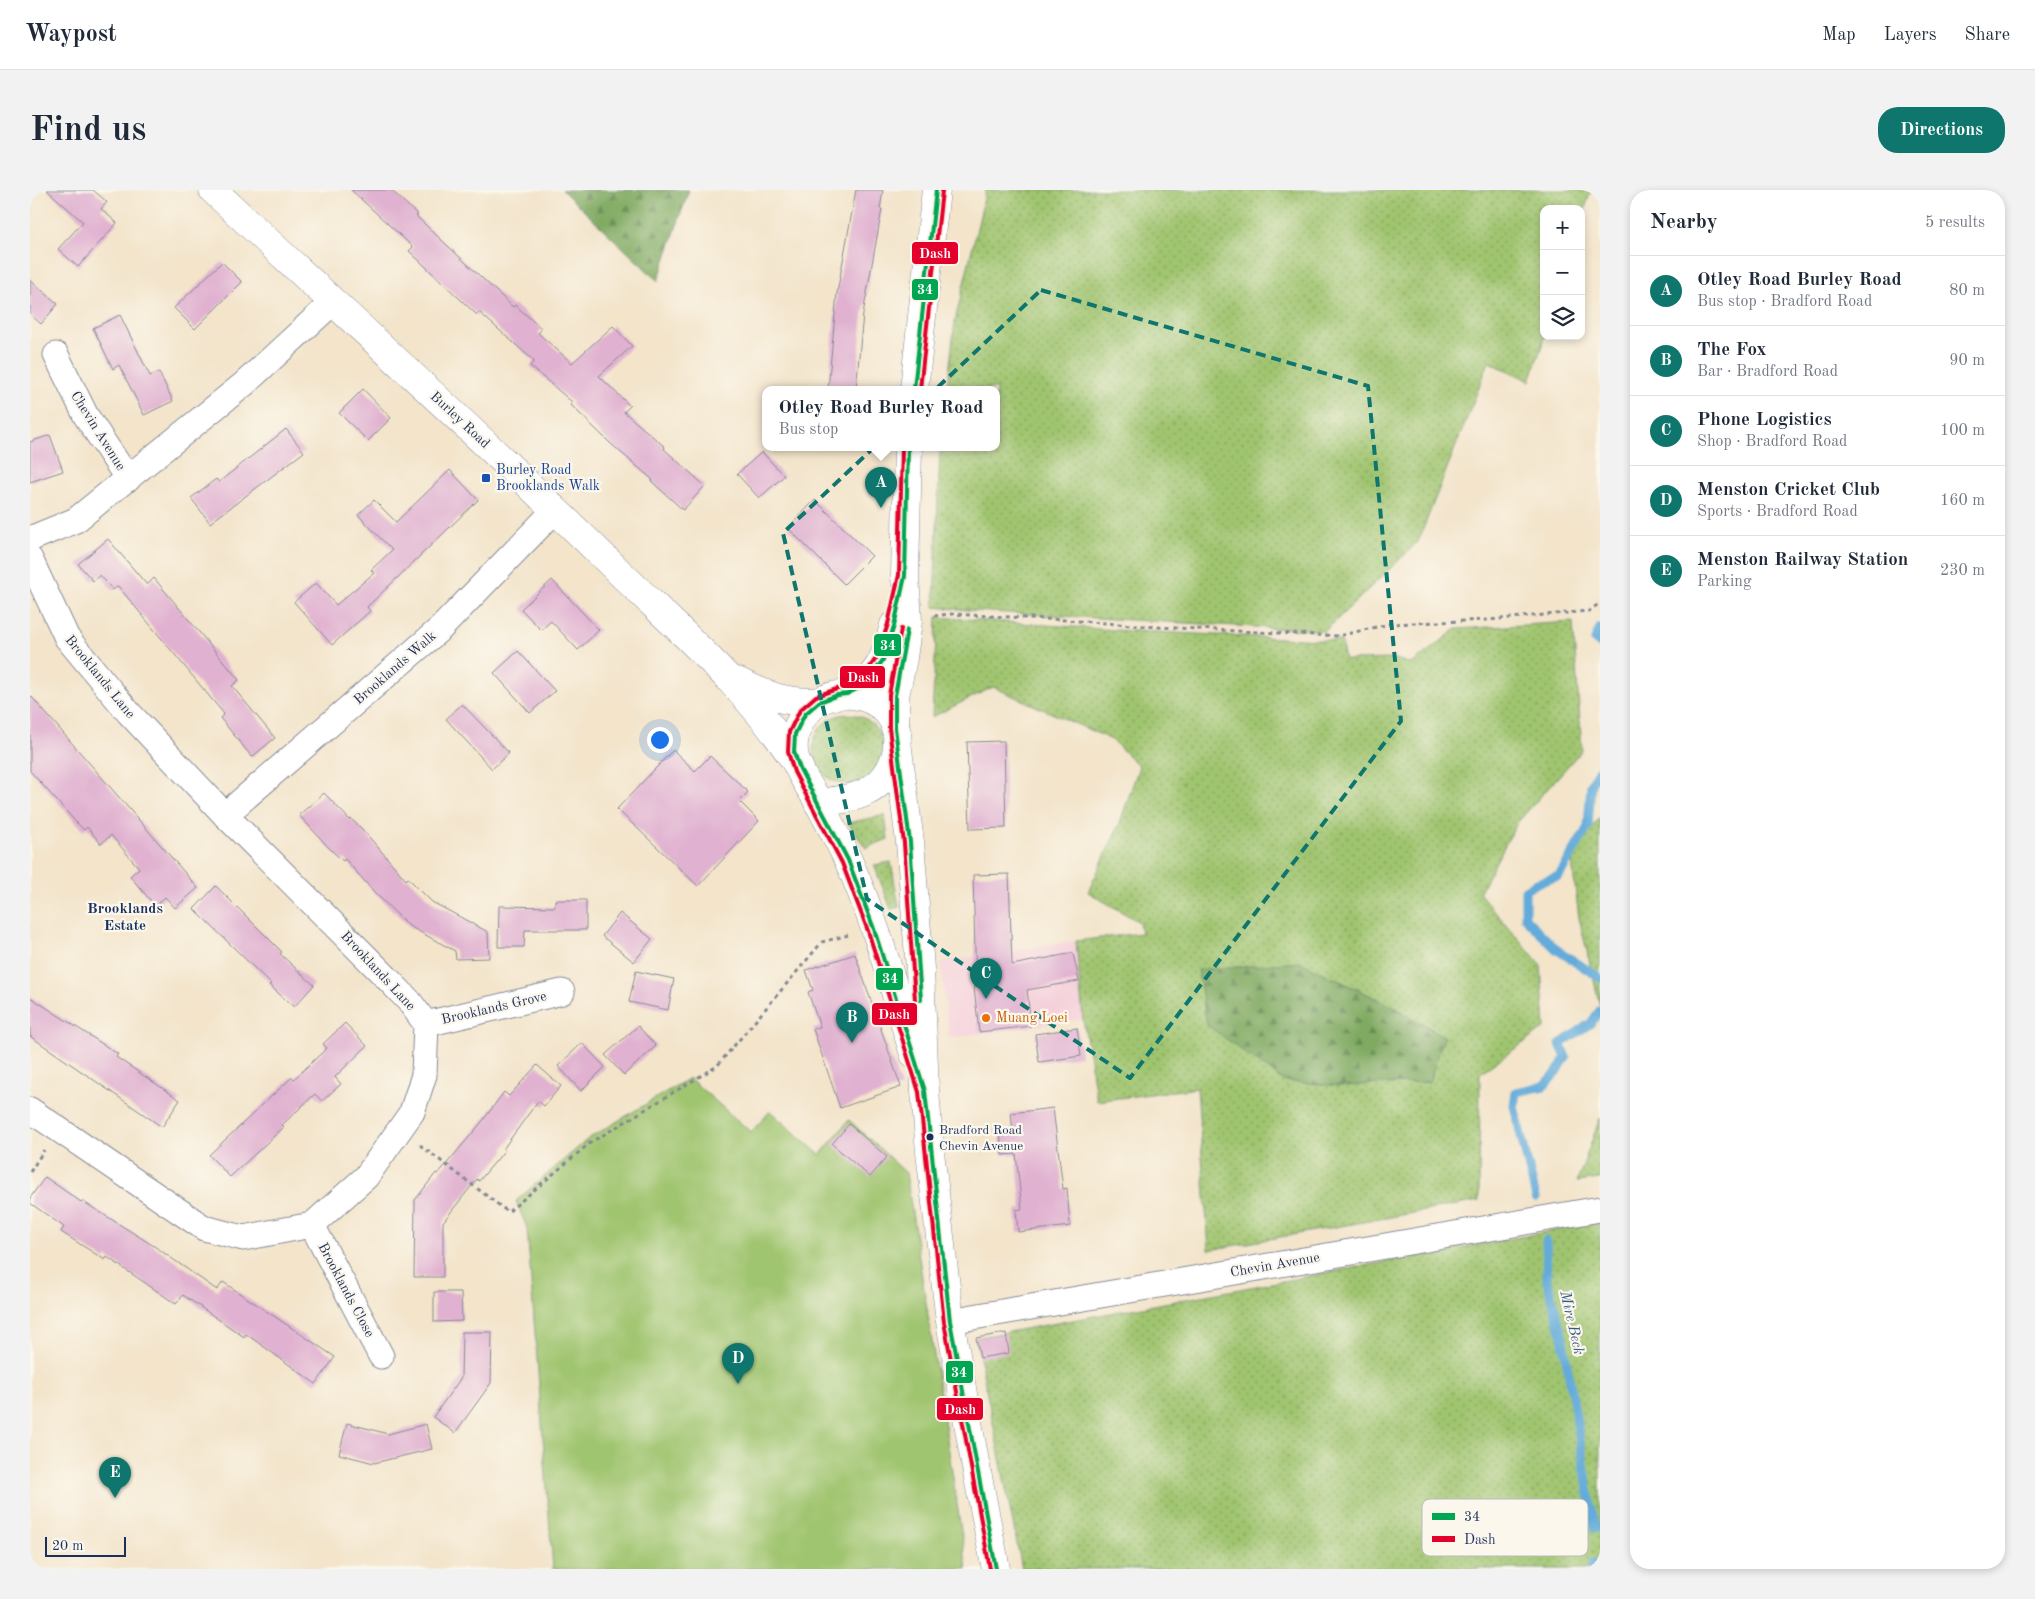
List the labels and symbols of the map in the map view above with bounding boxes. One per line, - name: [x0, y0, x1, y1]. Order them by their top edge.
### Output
- line badge: Dash: [911, 241, 959, 265]
- text: Dash: [919, 247, 951, 261]
- line badge: 34: [911, 278, 939, 301]
- text: 34: [917, 283, 933, 297]
- street label: Chevin Avenue: [68, 389, 128, 473]
- street label: Burley Road: [428, 389, 492, 451]
- place label: Burley Road Brooklands Walk: [496, 463, 600, 493]
- pin: A: [865, 467, 897, 508]
- marker: Burley Road Brooklands Walk: [480, 472, 492, 484]
- street label: Brooklands Walk: [351, 629, 439, 707]
- street label: Brooklands Lane: [62, 633, 138, 721]
- line badge: 34: [873, 633, 902, 657]
- text: 34: [880, 639, 896, 653]
- line badge: Dash: [839, 665, 886, 689]
- text: Dash: [847, 671, 879, 685]
- your location: [647, 727, 673, 753]
- district label: Brooklands Estate: [87, 902, 163, 934]
- street label: Brooklands Lane: [338, 929, 418, 1013]
- pin: C: [970, 958, 1002, 999]
- line badge: 34: [875, 967, 904, 991]
- text: 34: [882, 972, 898, 986]
- street label: Brooklands Grove: [440, 989, 548, 1027]
- pin: B: [836, 1002, 868, 1043]
- line badge: Dash: [871, 1002, 918, 1026]
- text: Dash: [878, 1008, 910, 1022]
- place label: Muang Loei: [996, 1011, 1068, 1025]
- marker: Muang Loei: [980, 1012, 992, 1024]
- place label: Bradford Road Chevin Avenue: [939, 1124, 1023, 1153]
- marker: Bradford Road Chevin Avenue: [925, 1132, 935, 1142]
- street label: Brooklands Close: [315, 1240, 377, 1340]
- street label: Chevin Avenue: [1229, 1250, 1321, 1280]
- water label: Mire Beck: [1556, 1288, 1586, 1357]
- pin: D: [722, 1343, 754, 1384]
- line badge: 34: [945, 1360, 974, 1384]
- text: 34: [951, 1366, 967, 1380]
- line badge: Dash: [936, 1397, 984, 1421]
- text: Dash: [944, 1403, 976, 1417]
- pin: E: [99, 1457, 131, 1498]
- legend: [1422, 1499, 1588, 1556]
- text: 34: [1464, 1510, 1480, 1524]
- text: Dash: [1464, 1533, 1496, 1547]
- scale bar: [45, 1534, 126, 1557]

